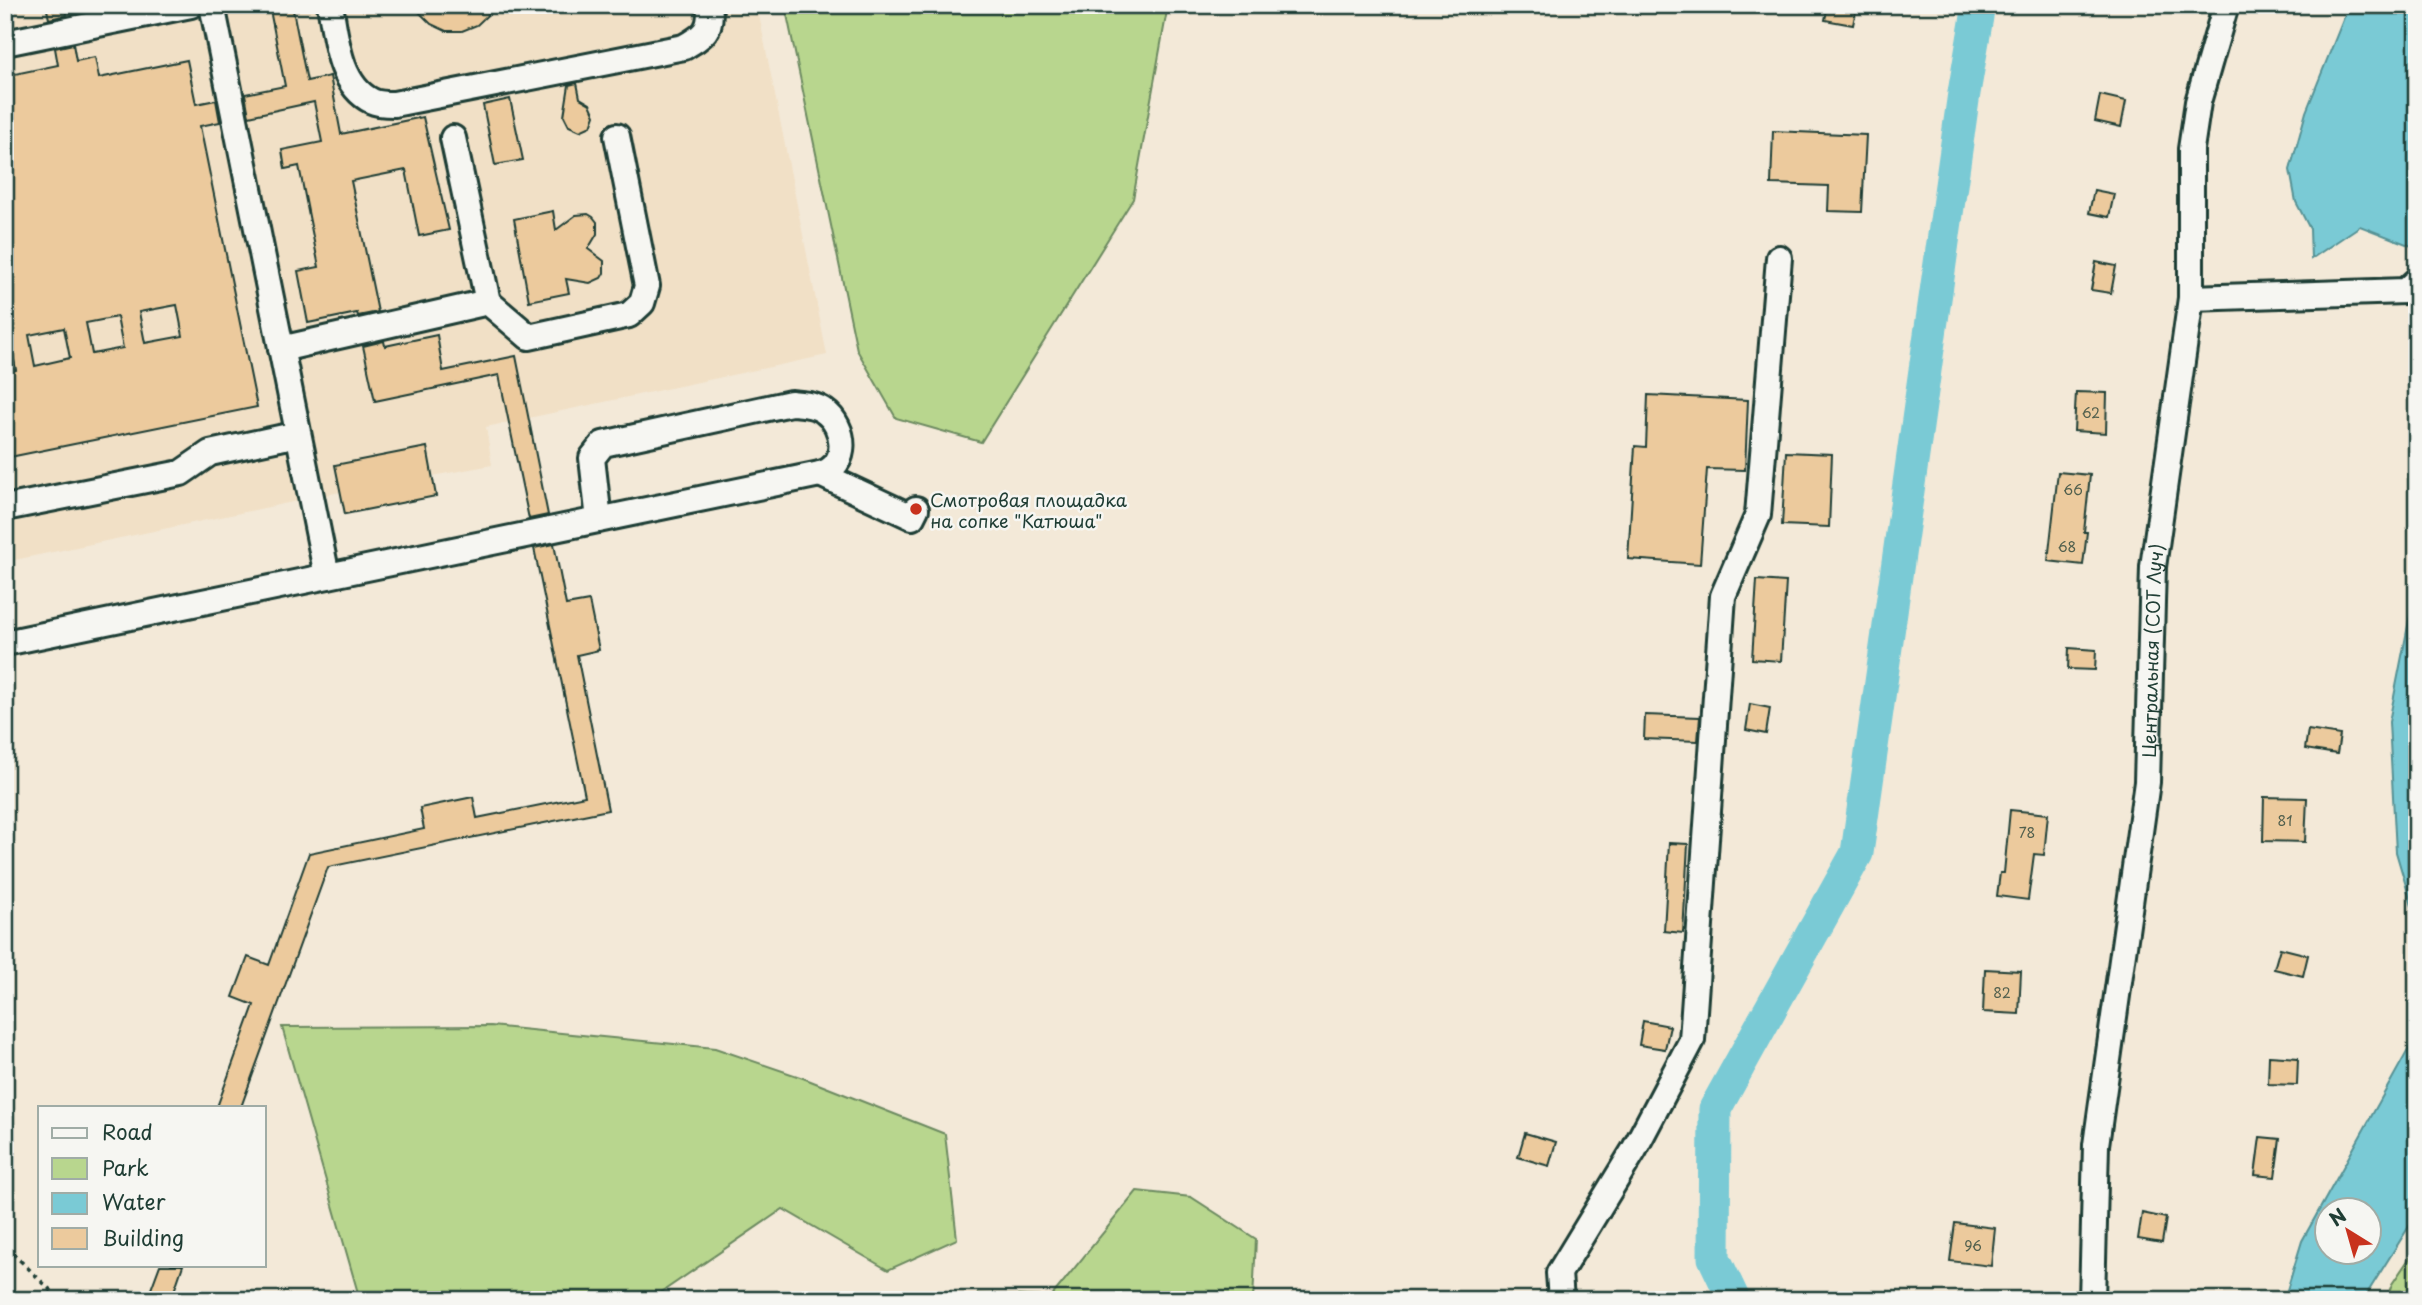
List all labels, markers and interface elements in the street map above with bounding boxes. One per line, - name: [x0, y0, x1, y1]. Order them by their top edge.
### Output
- house number: 62: [2082, 402, 2100, 423]
- house number: 66: [2063, 479, 2083, 500]
- place label: Смотровая площадка на сопке "Катюша": [930, 486, 1128, 534]
- marker: Смотровая площадка на сопке "Катюша": [908, 501, 924, 517]
- house number: 68: [2058, 536, 2076, 557]
- street label: Центральная (СОТ Луч): [2134, 542, 2170, 758]
- house number: 81: [2278, 810, 2292, 831]
- house number: 78: [2019, 822, 2035, 843]
- house number: 82: [1993, 982, 2011, 1003]
- legend: [38, 1106, 266, 1266]
- text: Road: [102, 1115, 153, 1147]
- text: Park: [102, 1151, 149, 1183]
- text: Water: [102, 1185, 166, 1217]
- north arrow: [2314, 1196, 2384, 1266]
- text: N: [2323, 1201, 2352, 1232]
- text: Building: [102, 1221, 184, 1253]
- house number: 96: [1964, 1235, 1982, 1256]

